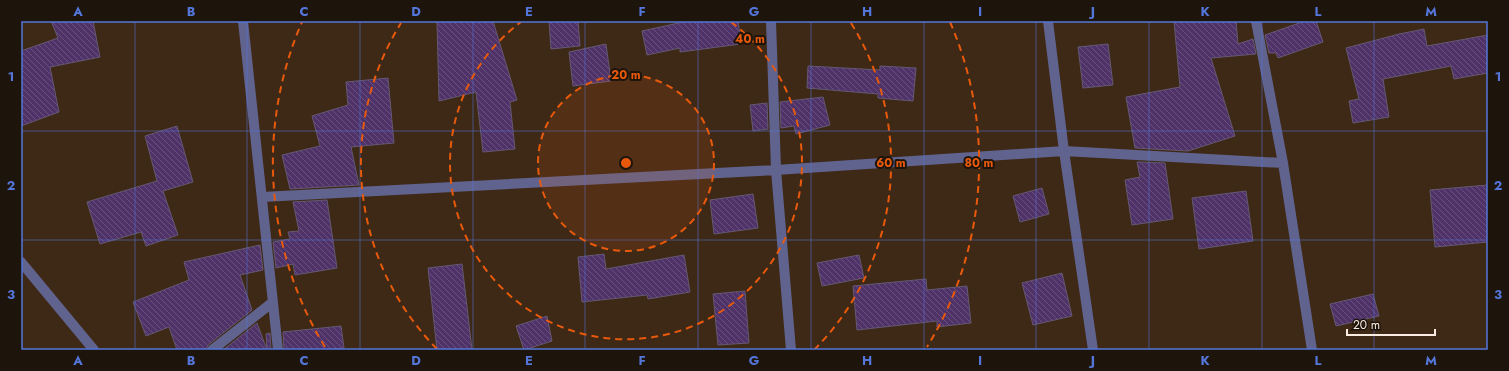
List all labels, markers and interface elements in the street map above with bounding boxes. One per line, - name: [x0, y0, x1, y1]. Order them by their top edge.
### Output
- text: A: [72, 2, 83, 21]
- text: B: [187, 2, 196, 21]
- text: C: [299, 2, 309, 21]
- text: D: [411, 2, 421, 21]
- text: E: [525, 2, 533, 21]
- text: F: [638, 2, 646, 21]
- text: G: [749, 2, 760, 21]
- text: H: [862, 2, 872, 21]
- text: I: [978, 2, 982, 21]
- text: J: [1088, 2, 1095, 21]
- text: K: [1200, 2, 1210, 21]
- text: L: [1315, 2, 1322, 21]
- text: M: [1425, 2, 1437, 21]
- text: 40 m: [735, 30, 765, 48]
- text: 20 m: [611, 66, 641, 84]
- text: 1: [8, 67, 14, 86]
- text: 1: [1495, 67, 1501, 86]
- text: 60 m: [876, 154, 906, 172]
- text: 80 m: [965, 154, 994, 172]
- centre of rings: [619, 156, 633, 170]
- text: 2: [7, 176, 15, 195]
- text: 2: [1494, 176, 1502, 195]
- text: 3: [7, 285, 15, 304]
- text: 3: [1494, 285, 1502, 304]
- scale bar: [1347, 311, 1435, 337]
- text: 20 m: [1353, 316, 1380, 334]
- text: A: [72, 351, 83, 370]
- text: B: [187, 351, 196, 370]
- text: C: [299, 351, 309, 370]
- text: D: [411, 351, 421, 370]
- text: E: [525, 351, 533, 370]
- text: F: [638, 351, 646, 370]
- text: G: [749, 351, 760, 370]
- text: H: [862, 351, 872, 370]
- text: I: [978, 351, 982, 370]
- text: J: [1088, 351, 1095, 370]
- text: K: [1200, 351, 1210, 370]
- text: L: [1315, 351, 1322, 370]
- text: M: [1425, 351, 1437, 370]

